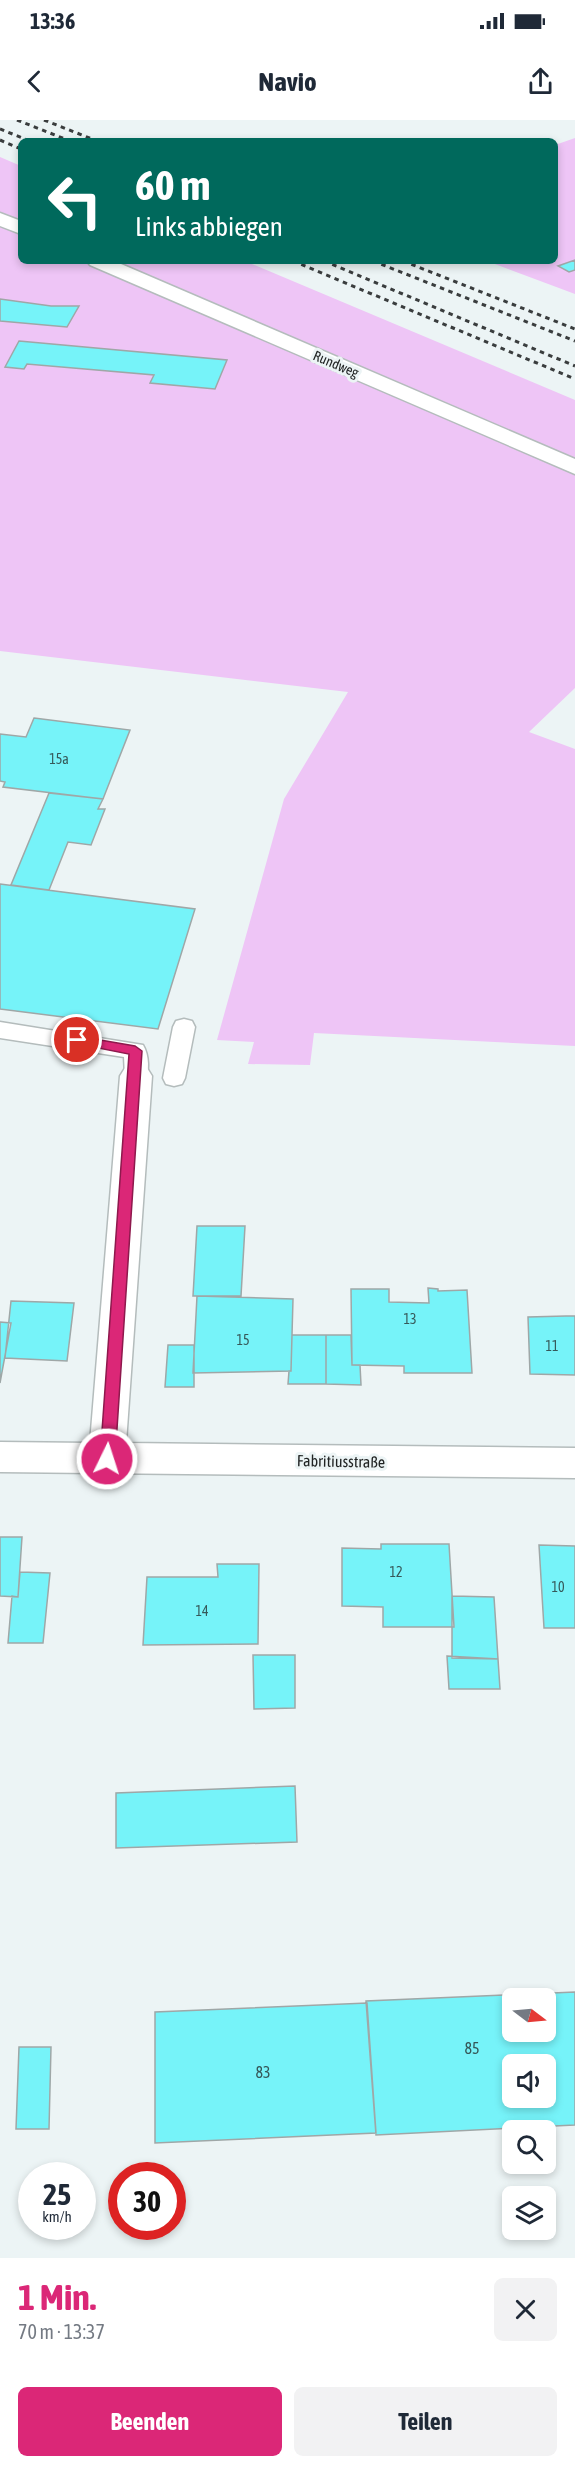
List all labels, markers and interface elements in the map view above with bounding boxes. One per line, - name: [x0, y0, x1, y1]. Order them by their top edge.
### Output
- text: 13:36: [30, 8, 75, 34]
- icon: back: [18, 65, 51, 98]
- icon: share: [524, 65, 557, 98]
- text: Navio: [258, 66, 317, 97]
- text: 60 m: [135, 161, 210, 209]
- icon: left: [36, 162, 114, 240]
- text: Links abbiegen: [135, 211, 283, 242]
- street label: Rundweg: [311, 347, 361, 381]
- house number: 15a: [49, 751, 69, 767]
- pin: [51, 1014, 102, 1065]
- icon: arrive: [60, 1023, 93, 1056]
- house number: 13: [403, 1311, 417, 1327]
- house number: 15: [236, 1332, 250, 1348]
- house number: 11: [545, 1338, 559, 1354]
- position arrow: [75, 1427, 139, 1491]
- street label: Fabritiusstraße: [297, 1451, 385, 1471]
- house number: 12: [389, 1564, 403, 1580]
- house number: 10: [551, 1579, 565, 1595]
- house number: 14: [195, 1603, 209, 1619]
- north arrow: [502, 1988, 556, 2042]
- map controls: [502, 1988, 556, 2240]
- house number: 85: [464, 2039, 480, 2057]
- button: sound: [502, 2054, 556, 2108]
- house number: 83: [255, 2063, 271, 2081]
- button: search: [502, 2120, 556, 2174]
- speed limit sign: 30: [108, 2162, 186, 2240]
- text: 25: [43, 2177, 71, 2211]
- button: layers: [502, 2186, 556, 2240]
- text: km/h: [42, 2208, 72, 2225]
- text: 1 Min.: [18, 2276, 96, 2318]
- button: close: [494, 2278, 557, 2341]
- text: 70 m · 13:37: [18, 2320, 105, 2343]
- button: Beenden: [18, 2387, 282, 2456]
- button: Teilen: [294, 2387, 557, 2456]

